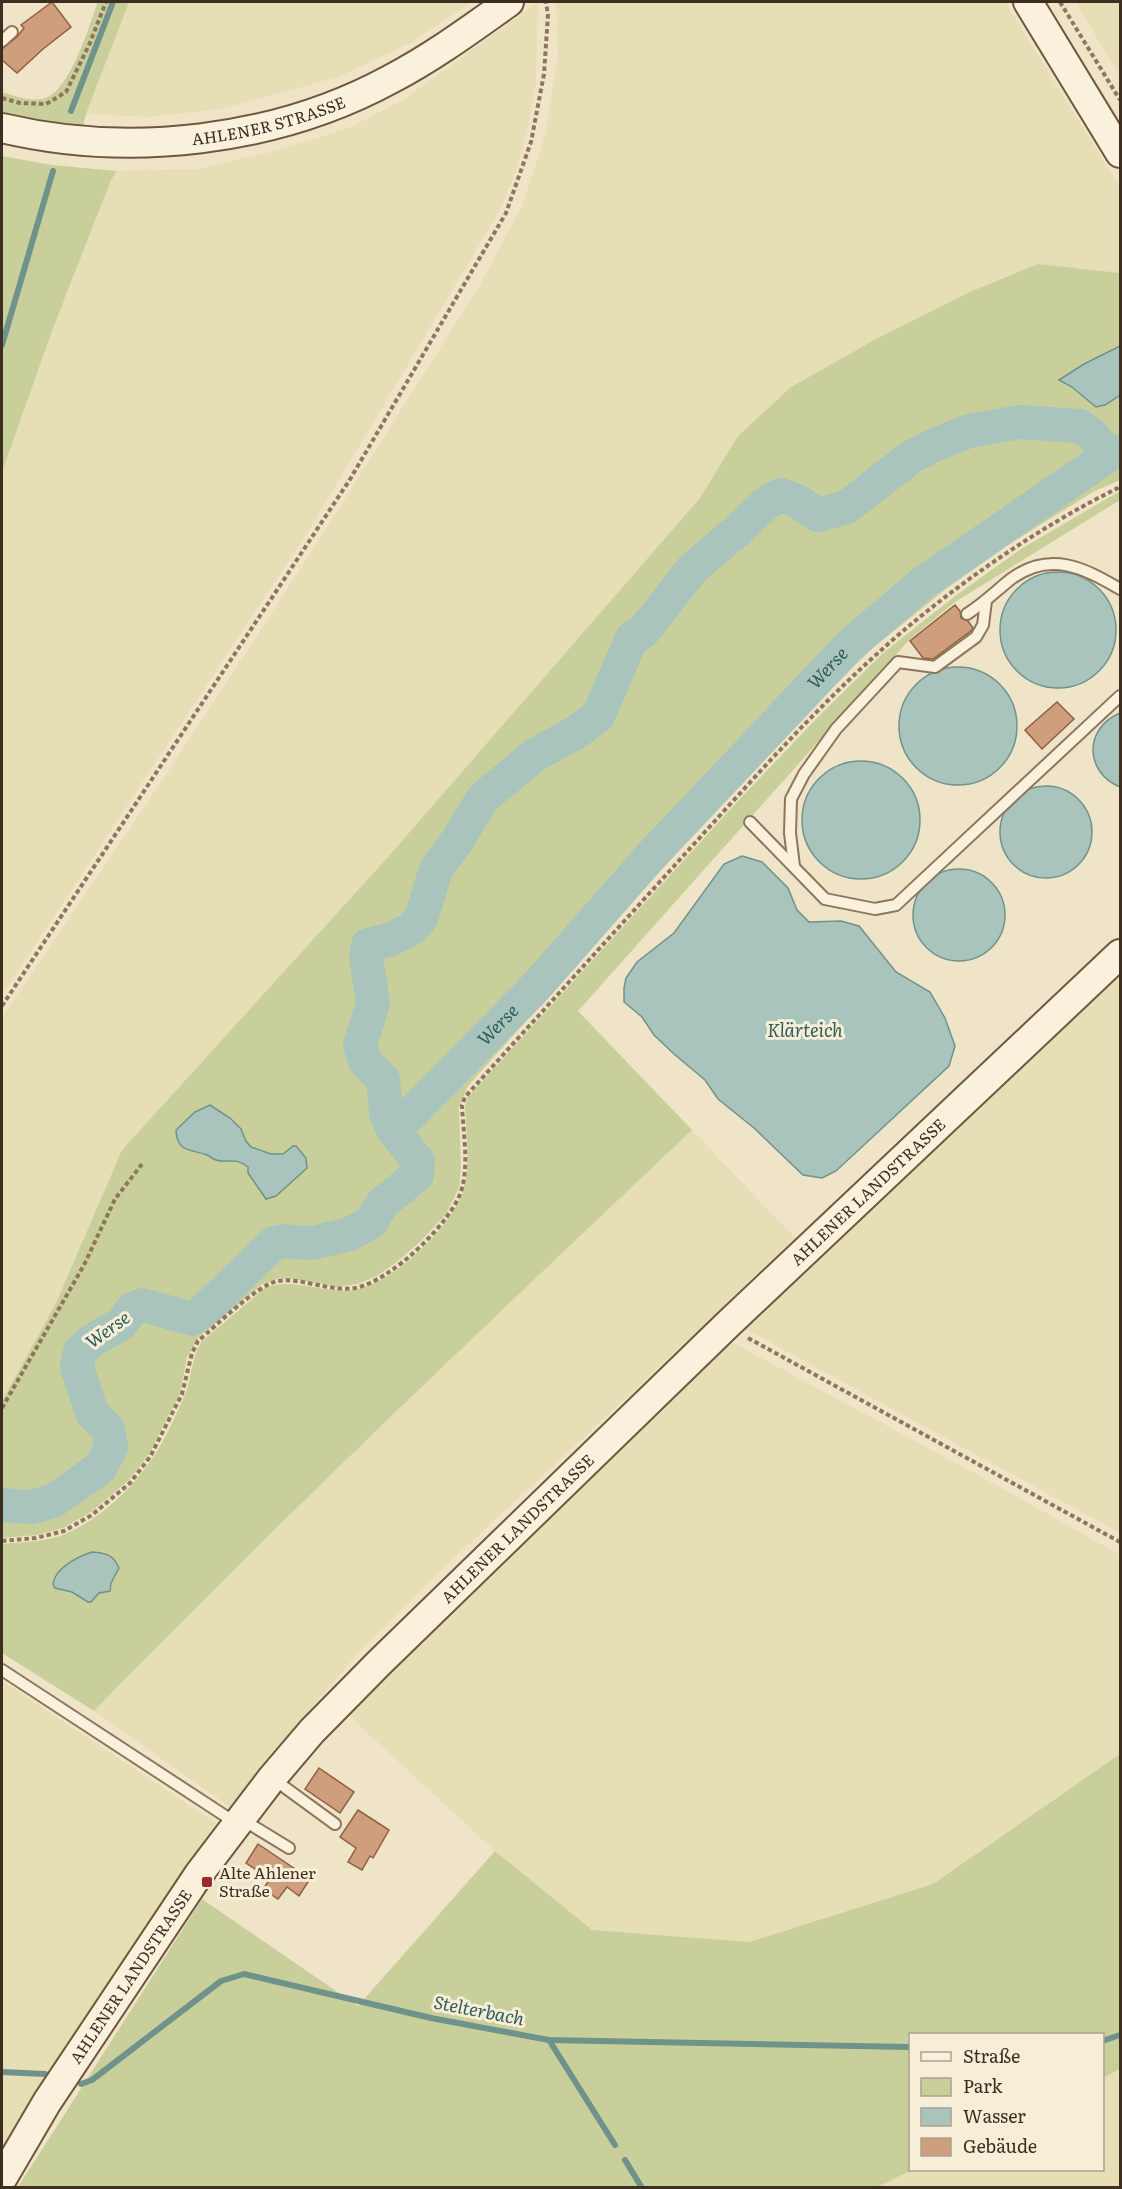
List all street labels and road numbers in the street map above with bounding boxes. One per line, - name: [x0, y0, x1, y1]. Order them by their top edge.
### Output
- street label: AHLENER STRASSE: [190, 89, 349, 150]
- street label: AHLENER LANDSTRASSE: [784, 1112, 950, 1270]
- street label: AHLENER LANDSTRASSE: [435, 1448, 599, 1608]
- street label: AHLENER LANDSTRASSE: [63, 1884, 197, 2068]

